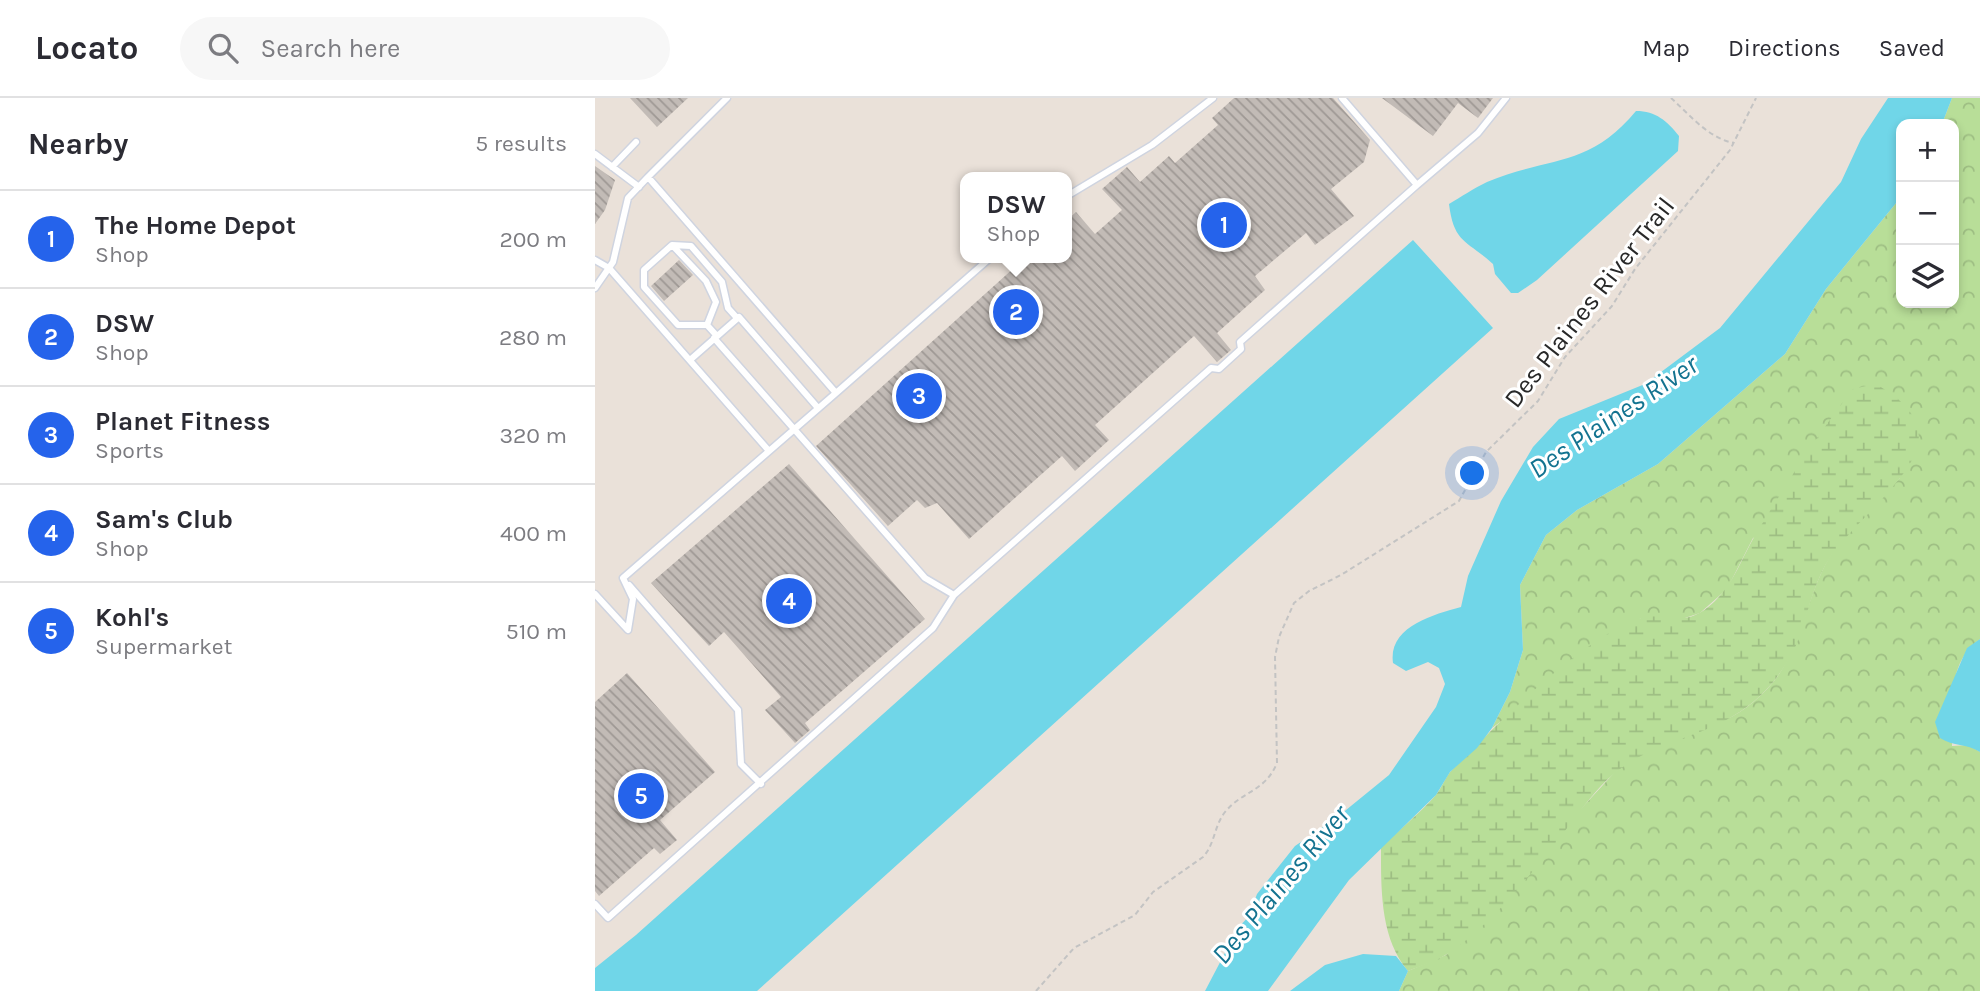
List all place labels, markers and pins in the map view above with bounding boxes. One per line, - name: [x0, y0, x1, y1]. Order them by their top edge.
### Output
- pin: 1: [1201, 199, 1247, 251]
- pin: 2: [993, 286, 1039, 338]
- pin: 3: [896, 370, 942, 422]
- pin: 4: [766, 575, 812, 627]
- pin: 5: [618, 770, 664, 822]

